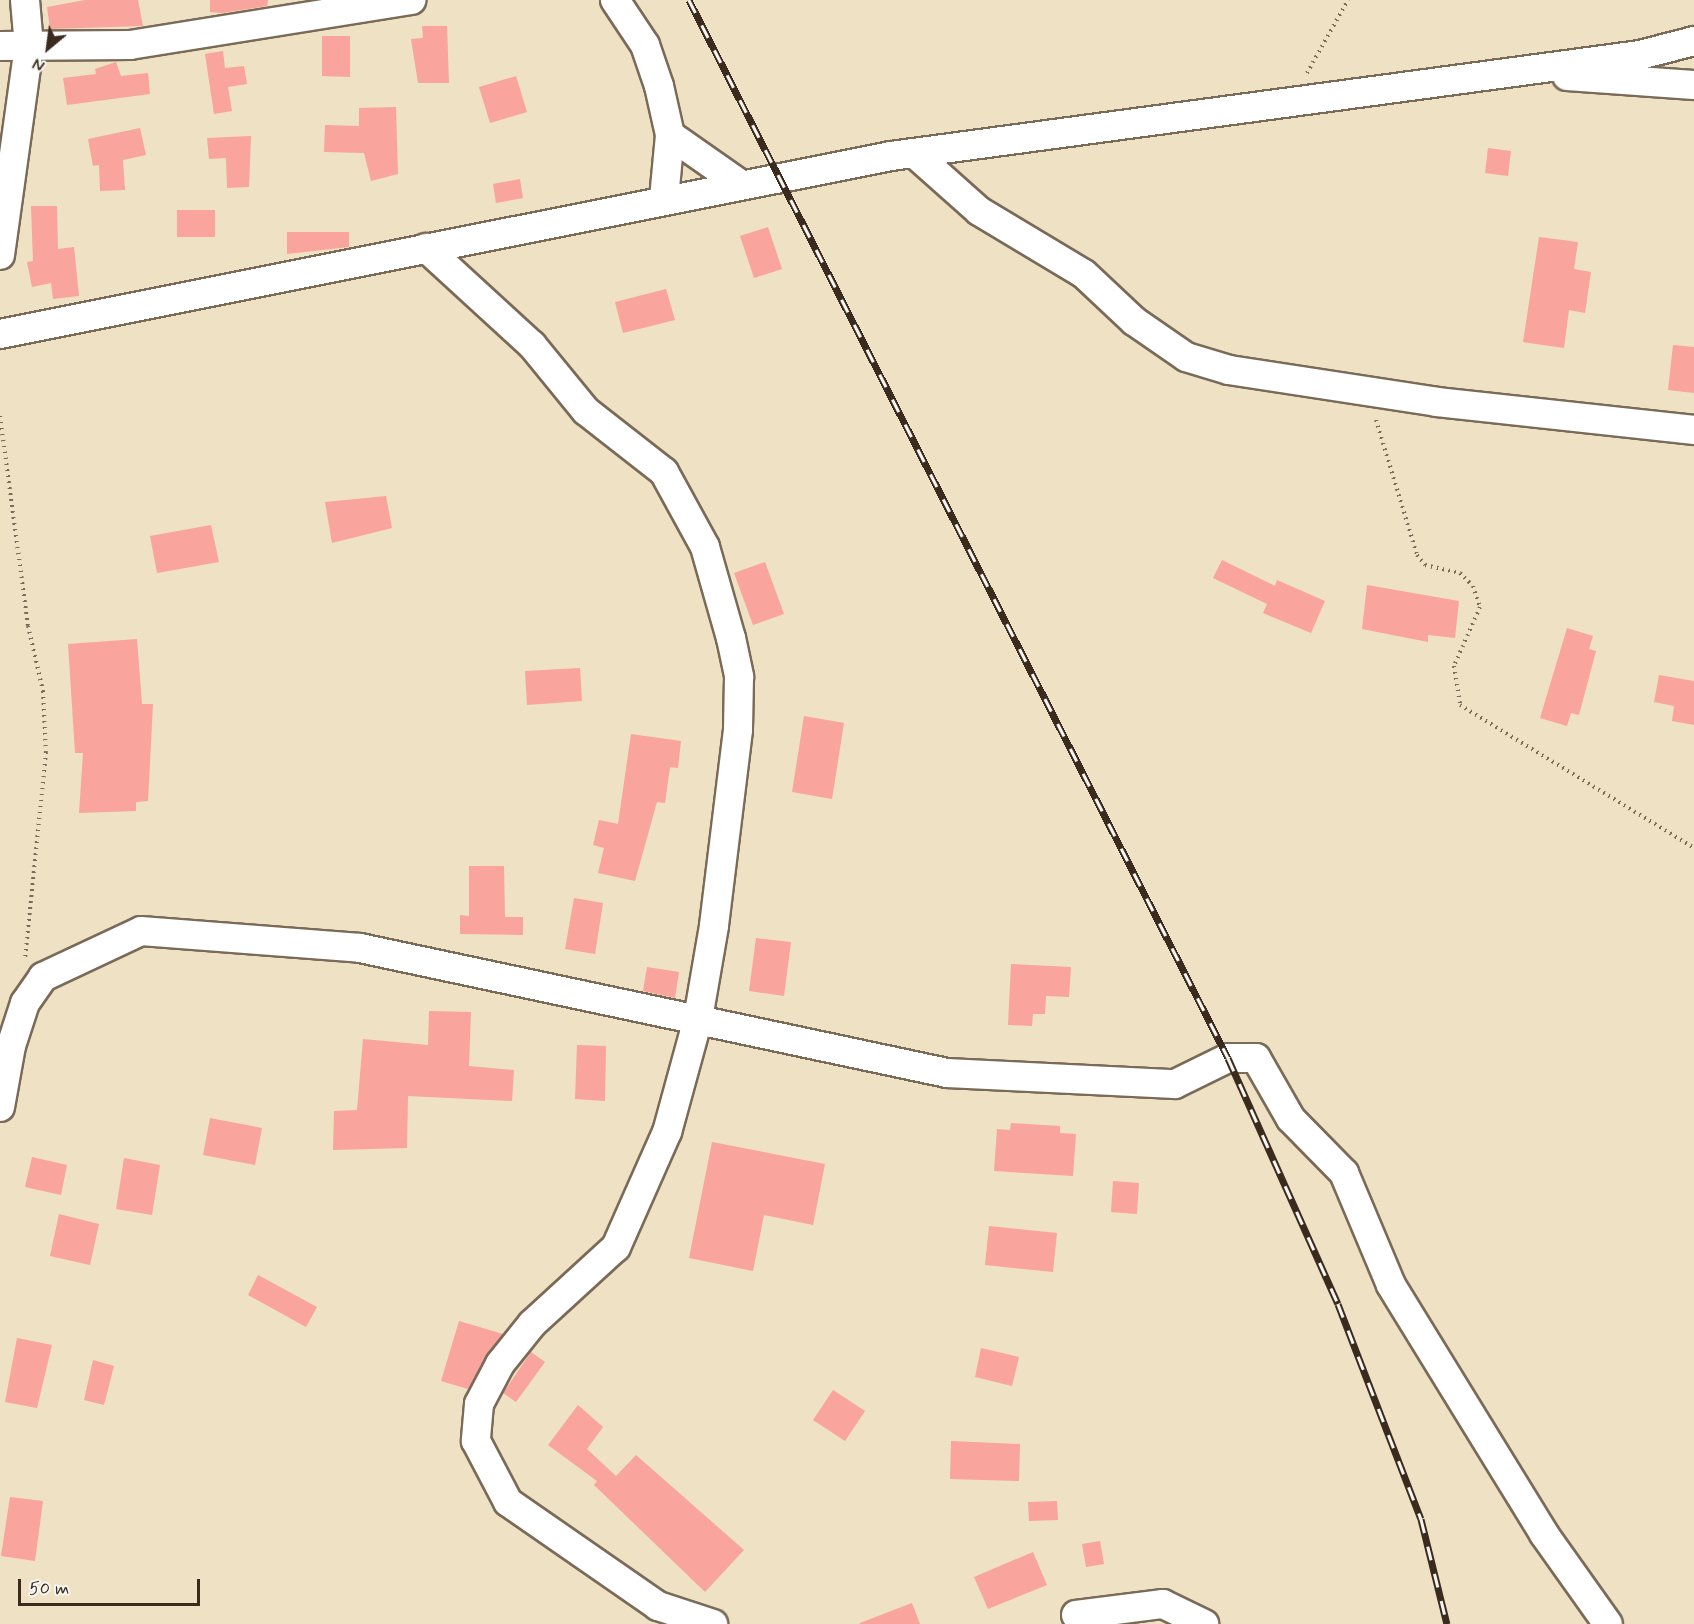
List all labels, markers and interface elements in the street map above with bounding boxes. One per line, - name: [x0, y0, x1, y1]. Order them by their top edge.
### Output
- north arrow: [18, 18, 78, 78]
- text: N: [29, 52, 49, 76]
- scale bar: [21, 1567, 202, 1605]
- text: 50 m: [29, 1577, 69, 1601]

